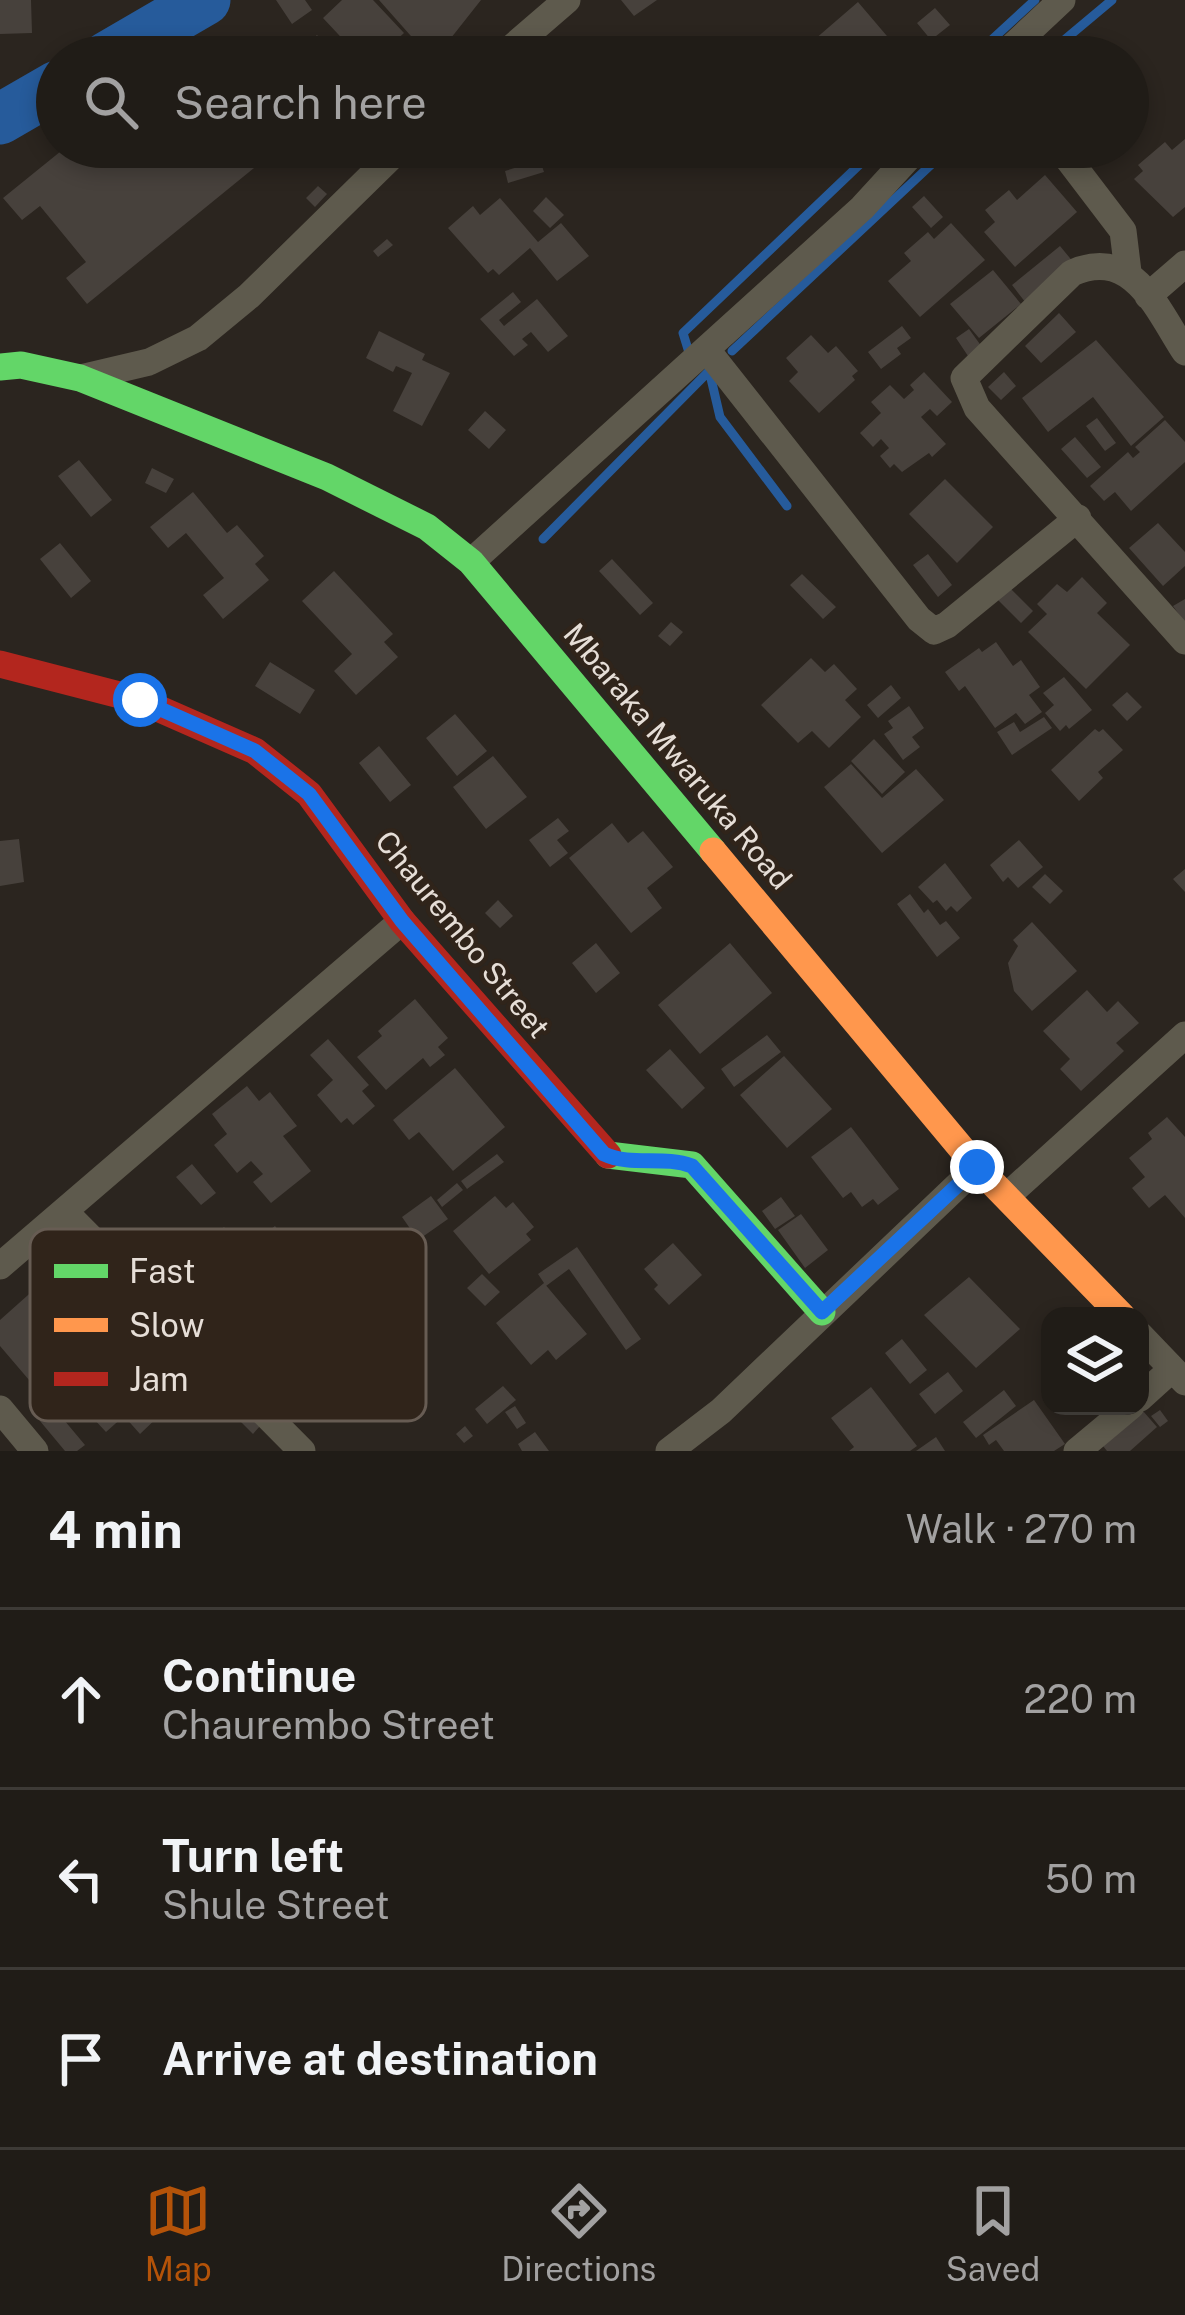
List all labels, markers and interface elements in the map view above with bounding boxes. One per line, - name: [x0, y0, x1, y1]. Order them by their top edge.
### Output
- search box: [36, 36, 1149, 168]
- icon: search: [78, 69, 144, 135]
- text: Search here: [174, 76, 427, 129]
- street label: Mbaraka Mwaruka Road: [556, 616, 800, 896]
- route start: [113, 673, 167, 727]
- street label: Chaurembo Street: [368, 823, 558, 1045]
- route end: [950, 1140, 1004, 1194]
- legend: [30, 1229, 426, 1421]
- text: Fast: [129, 1252, 196, 1290]
- text: Slow: [129, 1306, 204, 1344]
- map controls: [1041, 1307, 1149, 1415]
- button: layers: [1041, 1307, 1149, 1415]
- text: Jam: [129, 1360, 189, 1398]
- text: 4 min: [48, 1500, 183, 1559]
- text: Walk · 270 m: [906, 1506, 1137, 1552]
- text: Continue: [162, 1649, 356, 1702]
- icon: ahead: [48, 1666, 114, 1732]
- text: 220 m: [1023, 1676, 1137, 1722]
- text: Chaurembo Street: [162, 1702, 495, 1748]
- text: Turn left: [162, 1829, 344, 1882]
- icon: left: [48, 1846, 114, 1912]
- text: 50 m: [1045, 1856, 1137, 1902]
- text: Shule Street: [162, 1882, 390, 1928]
- icon: arrive: [48, 2026, 114, 2092]
- text: Arrive at destination: [162, 2032, 598, 2085]
- tab: Map: [145, 2178, 212, 2288]
- tab: Directions: [501, 2178, 656, 2288]
- tab: Saved: [946, 2178, 1040, 2288]

